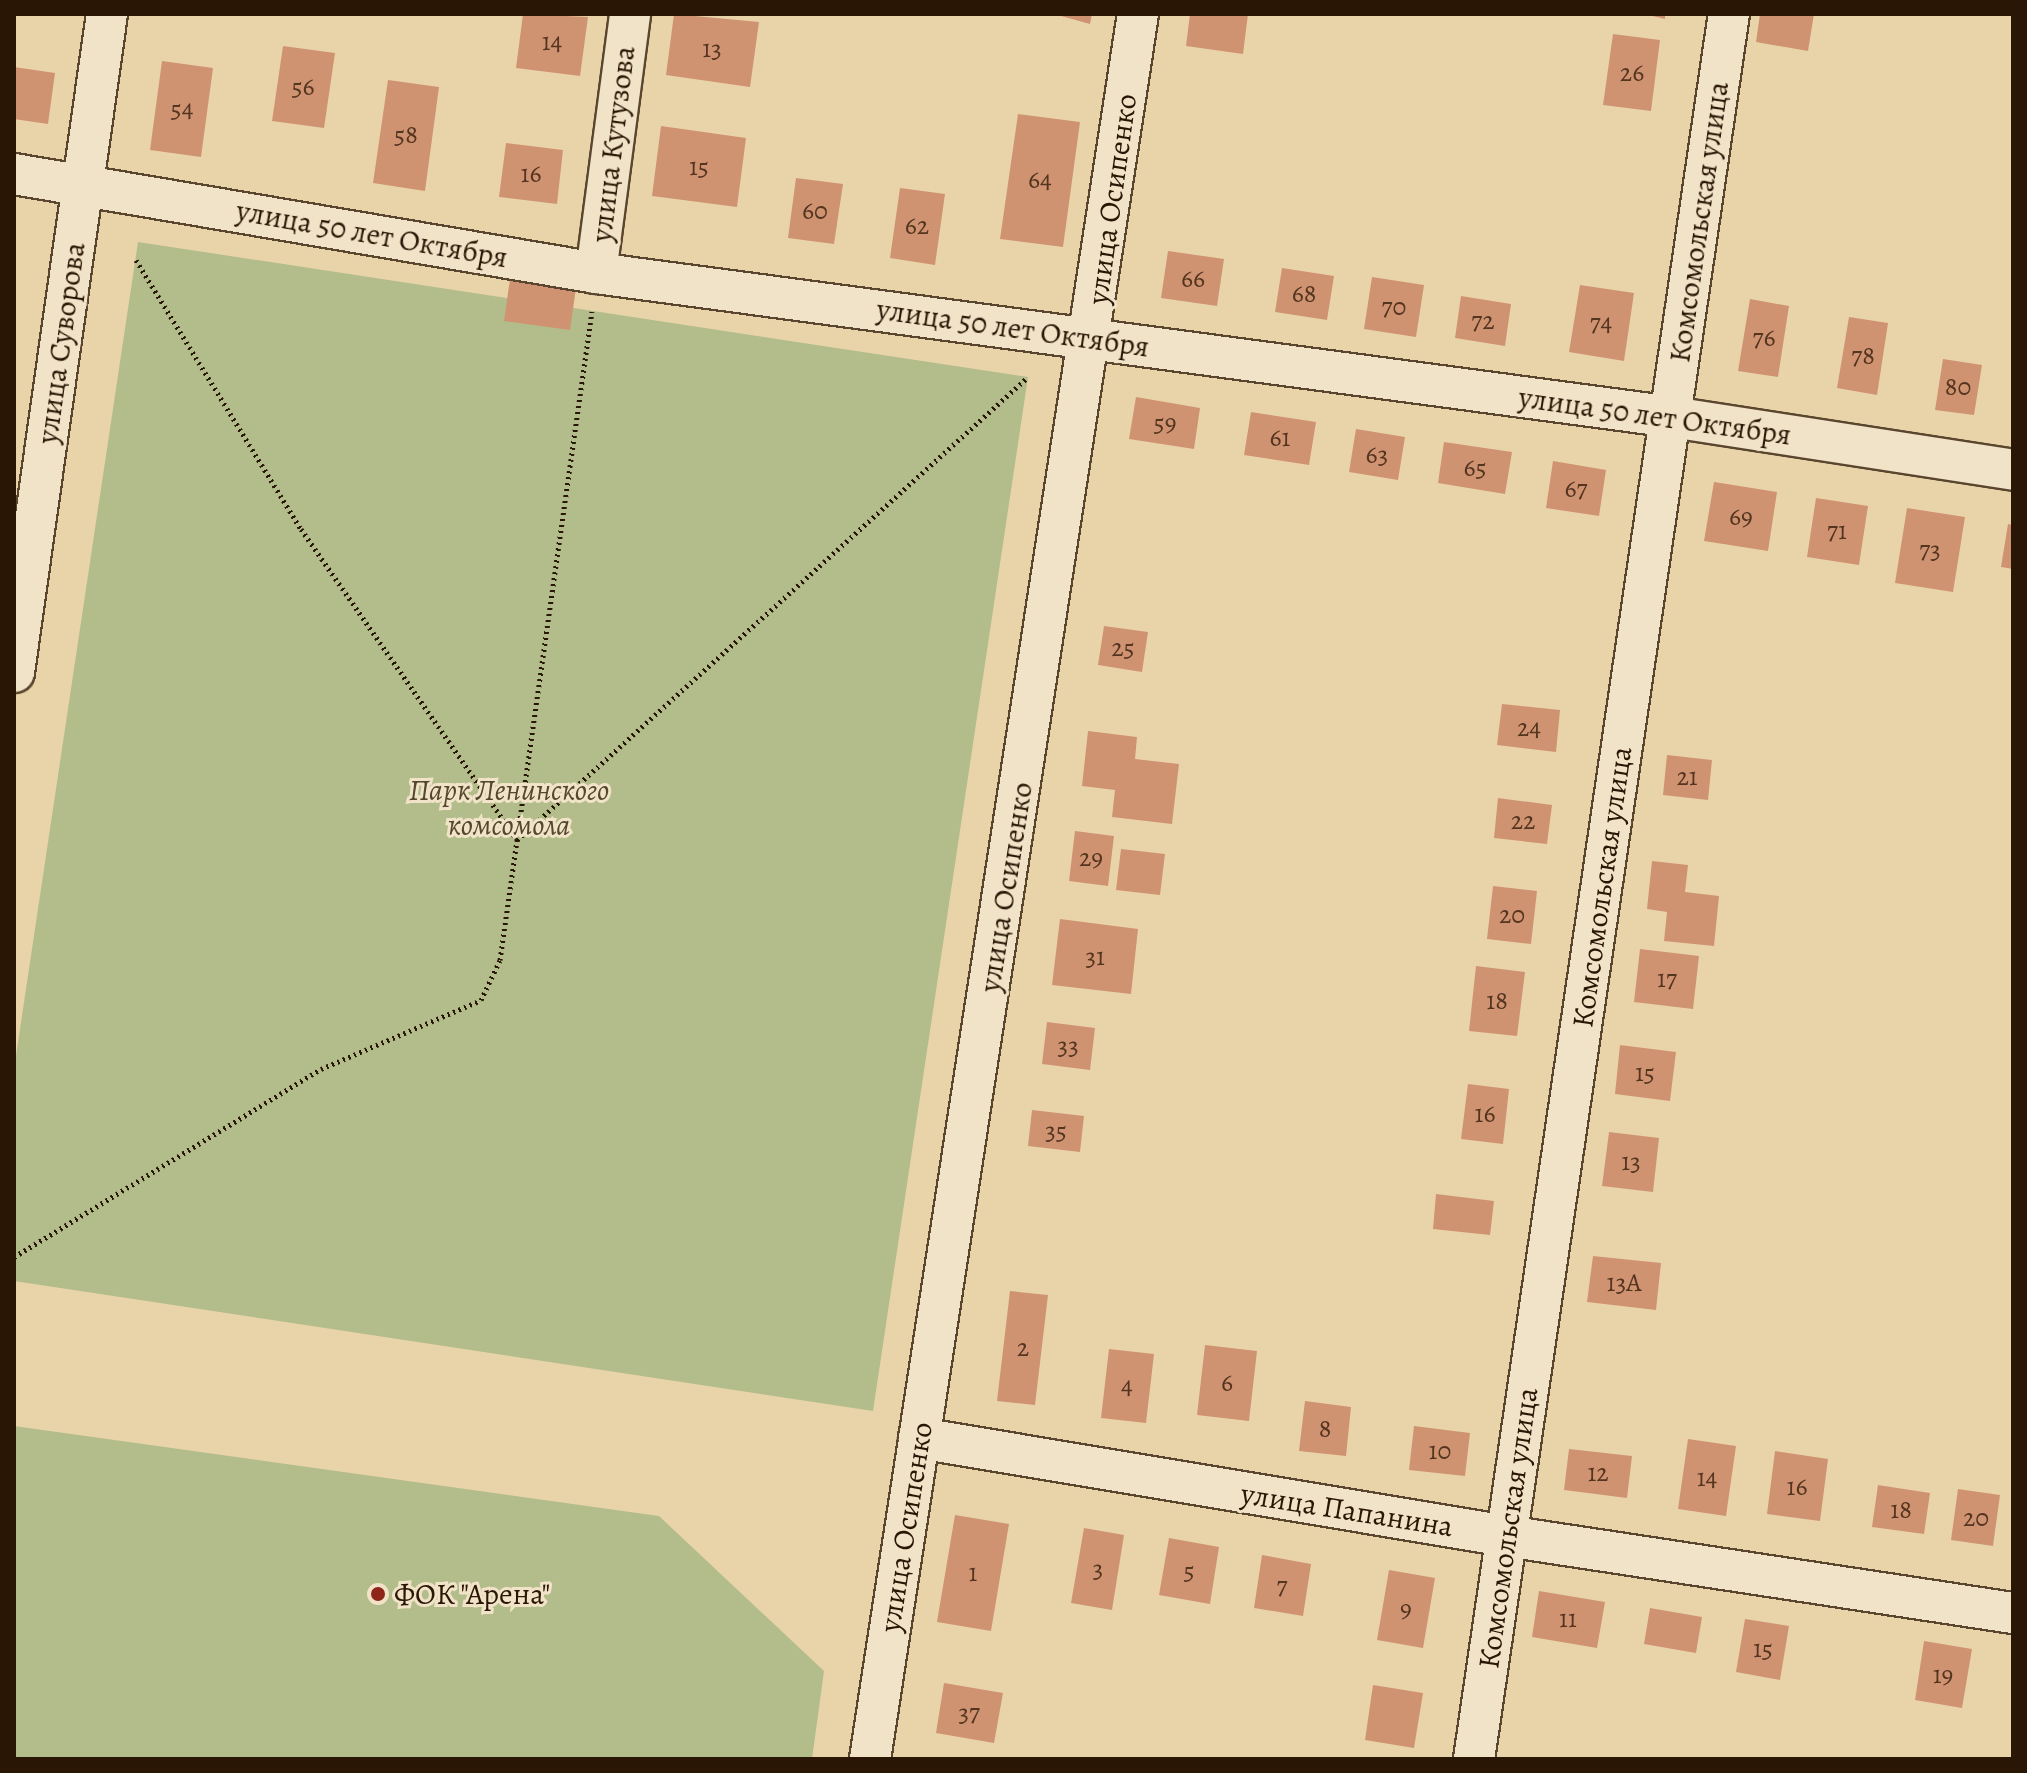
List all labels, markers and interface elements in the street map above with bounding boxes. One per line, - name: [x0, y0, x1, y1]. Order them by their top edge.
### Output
- house number: 14: [542, 26, 562, 58]
- house number: 13: [702, 33, 722, 65]
- street label: улица Кутузова: [583, 44, 643, 244]
- house number: 26: [1620, 57, 1644, 89]
- house number: 56: [291, 71, 315, 103]
- street label: Комсомольская улица: [1661, 79, 1737, 365]
- street label: улица Осипенко: [1079, 91, 1145, 307]
- house number: 54: [171, 93, 193, 125]
- house number: 58: [394, 119, 418, 151]
- house number: 15: [689, 151, 709, 183]
- house number: 16: [521, 158, 541, 190]
- house number: 64: [1028, 164, 1052, 196]
- street label: улица 50 лет Октября: [234, 192, 510, 276]
- house number: 60: [802, 195, 828, 227]
- house number: 62: [905, 210, 929, 242]
- street label: улица Суворова: [29, 240, 93, 446]
- house number: 66: [1181, 263, 1205, 295]
- house number: 68: [1292, 278, 1316, 310]
- street label: улица 50 лет Октября: [874, 291, 1152, 365]
- house number: 70: [1382, 291, 1406, 323]
- house number: 72: [1471, 305, 1495, 337]
- house number: 74: [1590, 307, 1612, 339]
- house number: 76: [1753, 322, 1775, 354]
- house number: 78: [1851, 340, 1875, 372]
- house number: 80: [1945, 371, 1971, 403]
- street label: улица 50 лет Октября: [1516, 379, 1794, 453]
- house number: 59: [1153, 407, 1177, 439]
- house number: 61: [1270, 422, 1290, 454]
- house number: 63: [1366, 439, 1388, 471]
- house number: 65: [1463, 452, 1487, 484]
- house number: 67: [1565, 473, 1587, 505]
- house number: 69: [1729, 501, 1753, 533]
- house number: 71: [1827, 515, 1847, 547]
- house number: 73: [1919, 534, 1941, 566]
- house number: 25: [1111, 632, 1135, 664]
- house number: 24: [1517, 712, 1541, 744]
- street label: Комсомольская улица: [1564, 744, 1640, 1030]
- house number: 21: [1676, 761, 1698, 793]
- park label: Парк Ленинского комсомола: [409, 772, 609, 842]
- street label: улица Осипенко: [972, 779, 1040, 995]
- house number: 22: [1511, 805, 1535, 837]
- house number: 29: [1079, 842, 1103, 874]
- house number: 20: [1499, 899, 1525, 931]
- house number: 31: [1085, 941, 1105, 973]
- house number: 17: [1657, 963, 1677, 995]
- house number: 18: [1486, 985, 1508, 1017]
- house number: 33: [1057, 1030, 1079, 1062]
- house number: 15: [1635, 1057, 1655, 1089]
- house number: 16: [1475, 1098, 1495, 1130]
- house number: 35: [1045, 1115, 1067, 1147]
- house number: 13: [1621, 1146, 1641, 1178]
- house number: 13А: [1607, 1267, 1641, 1299]
- house number: 2: [1017, 1332, 1029, 1364]
- house number: 6: [1221, 1367, 1233, 1399]
- house number: 4: [1121, 1370, 1133, 1402]
- street label: Комсомольская улица: [1470, 1385, 1546, 1671]
- house number: 8: [1319, 1413, 1331, 1445]
- street label: улица Осипенко: [872, 1419, 940, 1635]
- house number: 10: [1429, 1435, 1451, 1467]
- house number: 12: [1587, 1457, 1609, 1489]
- house number: 14: [1697, 1462, 1717, 1494]
- house number: 16: [1787, 1471, 1807, 1503]
- street label: улица Папанина: [1238, 1475, 1456, 1545]
- house number: 18: [1890, 1494, 1912, 1526]
- house number: 20: [1963, 1502, 1989, 1534]
- house number: 3: [1093, 1553, 1103, 1585]
- house number: 5: [1183, 1555, 1195, 1587]
- house number: 1: [969, 1557, 977, 1589]
- house number: 7: [1277, 1570, 1287, 1602]
- place label: ФОК "Арена": [394, 1576, 551, 1612]
- marker: ФОК "Арена": [369, 1585, 387, 1603]
- house number: 9: [1400, 1593, 1412, 1625]
- house number: 11: [1559, 1603, 1577, 1635]
- house number: 15: [1753, 1633, 1773, 1665]
- house number: 19: [1933, 1659, 1953, 1691]
- house number: 37: [958, 1697, 980, 1729]

